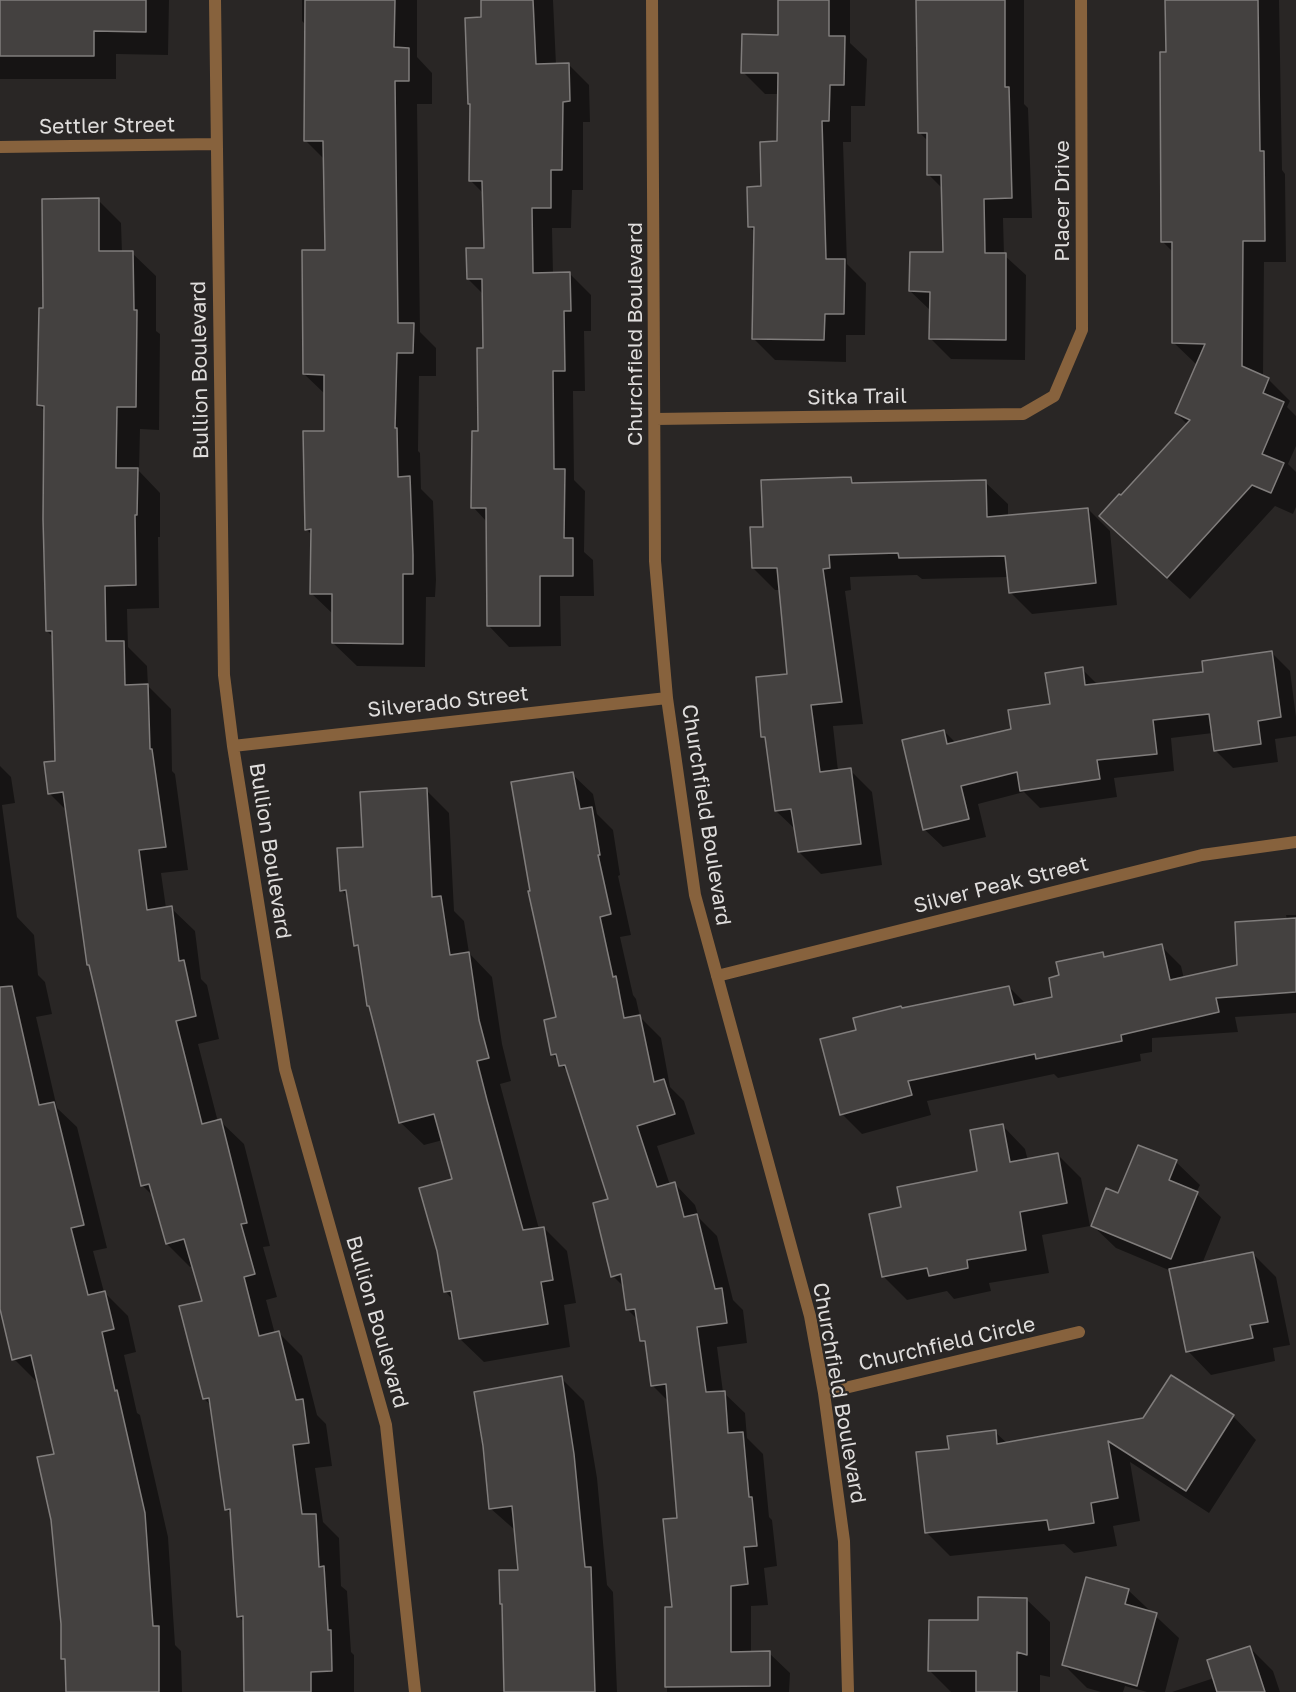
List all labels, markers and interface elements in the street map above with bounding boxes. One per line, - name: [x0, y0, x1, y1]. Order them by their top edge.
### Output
- street label: Settler Street: [39, 112, 175, 140]
- street label: Placer Drive: [1049, 140, 1075, 262]
- street label: Churchfield Boulevard: [622, 222, 648, 446]
- street label: Bullion Boulevard: [186, 281, 214, 459]
- street label: Sitka Trail: [807, 384, 907, 410]
- street label: Silverado Street: [366, 681, 530, 723]
- street label: Churchfield Boulevard: [676, 702, 736, 928]
- street label: Bullion Boulevard: [244, 761, 296, 941]
- street label: Silver Peak Street: [911, 851, 1091, 919]
- street label: Bullion Boulevard: [340, 1233, 414, 1411]
- street label: Churchfield Boulevard: [807, 1281, 871, 1505]
- street label: Churchfield Circle: [856, 1311, 1038, 1377]

